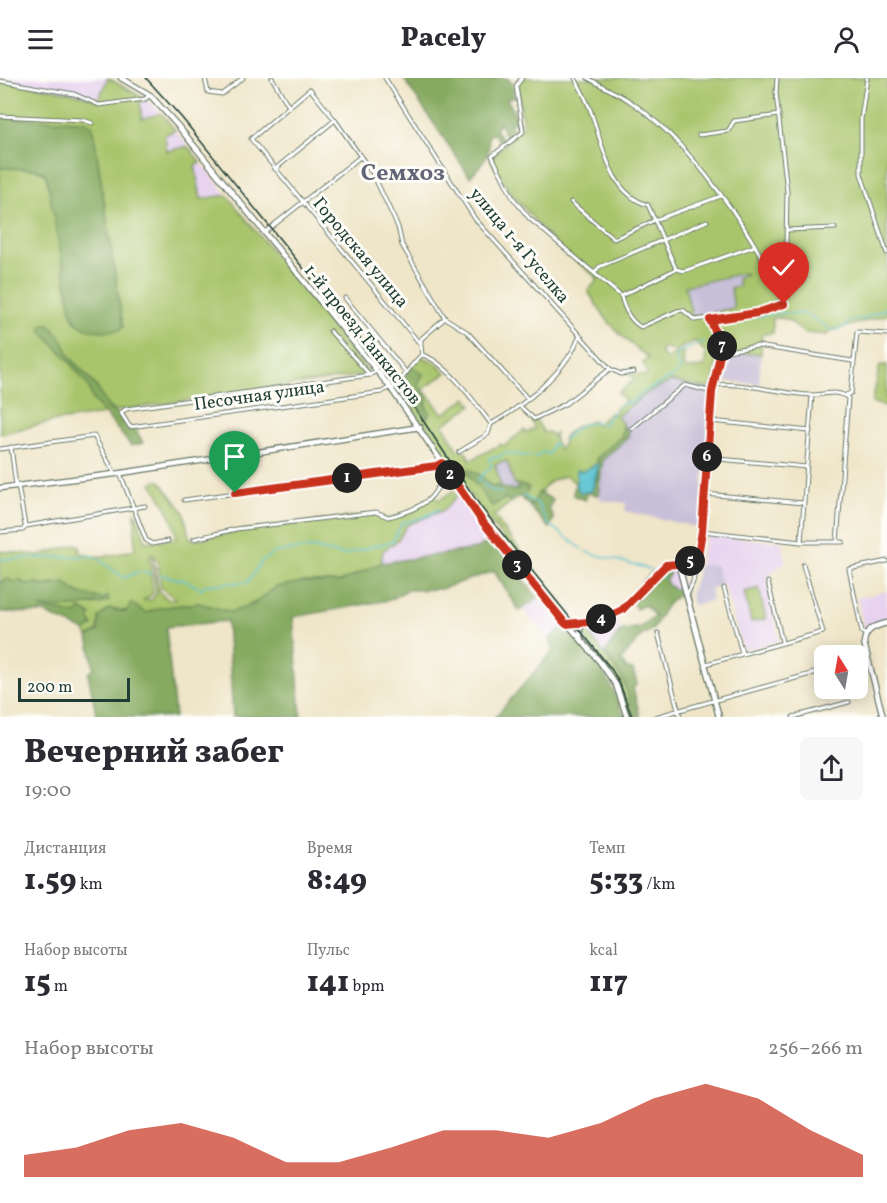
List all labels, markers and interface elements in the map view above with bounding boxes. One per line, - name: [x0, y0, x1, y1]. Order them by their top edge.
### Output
- text: Pacely: [401, 20, 486, 58]
- icon: menu: [24, 23, 57, 56]
- icon: person: [830, 23, 863, 56]
- district label: Семхоз: [361, 157, 445, 191]
- street label: улица 1-я Гуселка: [463, 183, 575, 309]
- street label: Городская улица: [306, 192, 414, 314]
- pin: [758, 242, 809, 304]
- icon: check: [767, 251, 800, 284]
- street label: 1-й проезд Танкистов: [297, 259, 426, 411]
- pin: 7: [707, 331, 737, 361]
- text: 7: [718, 335, 726, 357]
- street label: Песочная улица: [192, 375, 326, 418]
- pin: [209, 431, 260, 493]
- icon: arrive: [218, 440, 251, 473]
- pin: 6: [692, 442, 722, 472]
- text: 6: [703, 446, 711, 468]
- pin: 2: [435, 460, 465, 490]
- pin: 1: [332, 463, 362, 493]
- text: 2: [446, 464, 454, 486]
- text: 1: [344, 467, 350, 489]
- pin: 5: [675, 546, 705, 576]
- pin: 3: [502, 550, 532, 580]
- text: 5: [686, 550, 694, 572]
- text: 3: [513, 554, 521, 576]
- pin: 4: [586, 604, 616, 634]
- text: 4: [596, 608, 606, 630]
- north arrow: [814, 645, 868, 699]
- map controls: [814, 645, 868, 699]
- scale bar: [18, 675, 130, 702]
- text: 200 m: [27, 677, 72, 699]
- text: Вечерний забег: [24, 731, 284, 777]
- button: share: [800, 737, 863, 800]
- text: 19:00: [24, 777, 71, 805]
- text: Дистанция: [24, 838, 106, 860]
- text: Время: [307, 838, 353, 860]
- text: Темп: [589, 838, 625, 860]
- text: 1.59: [24, 860, 76, 902]
- text: 8:49: [307, 860, 367, 902]
- text: 5:33: [589, 860, 643, 902]
- text: km: [76, 874, 103, 896]
- text: /km: [643, 874, 675, 896]
- text: Набор высоты: [24, 940, 128, 962]
- text: Пульс: [307, 940, 350, 962]
- text: kcal: [589, 940, 618, 962]
- text: 15: [24, 962, 51, 1004]
- text: 141: [307, 962, 349, 1004]
- text: 117: [589, 962, 628, 1004]
- text: m: [51, 976, 68, 998]
- text: bpm: [349, 976, 385, 998]
- text: Набор высоты: [24, 1035, 154, 1063]
- text: 256–266 m: [768, 1035, 863, 1063]

